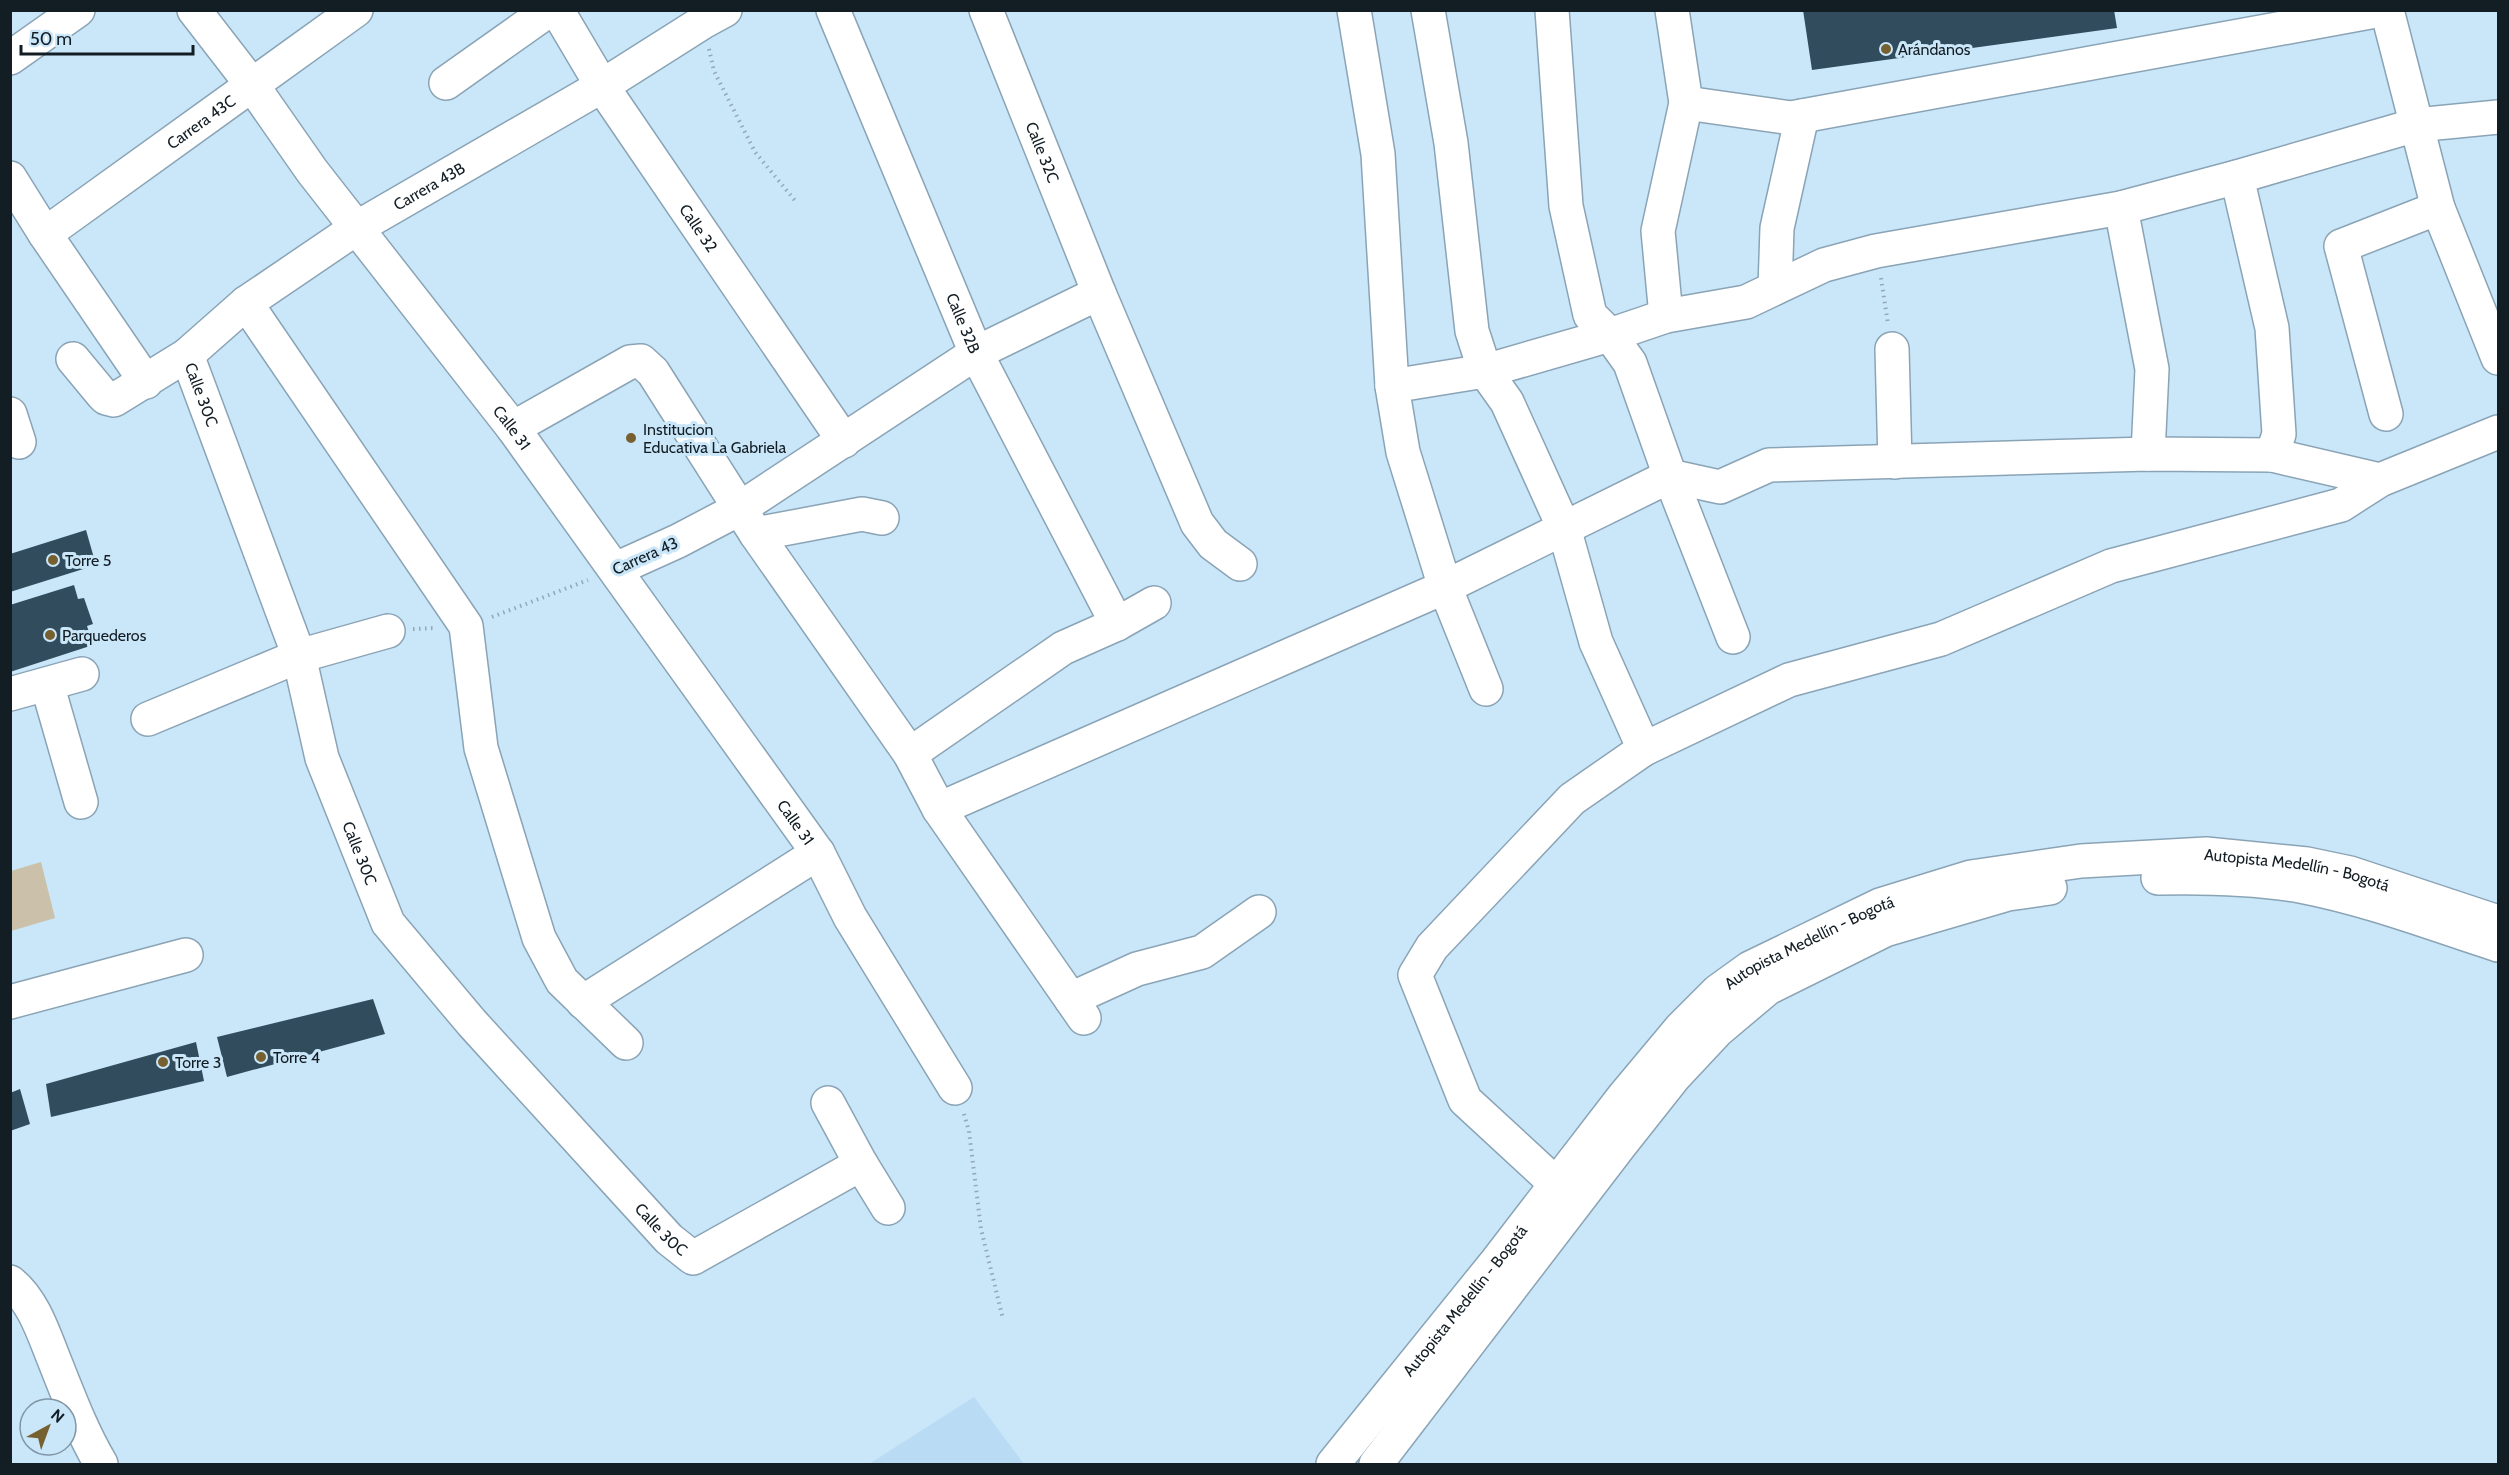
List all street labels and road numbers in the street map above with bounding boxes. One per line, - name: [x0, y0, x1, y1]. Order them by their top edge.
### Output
- street label: Carrera 43C: [163, 91, 239, 153]
- street label: Calle 32C: [1022, 119, 1063, 185]
- street label: Carrera 43B: [390, 158, 468, 214]
- street label: Calle 32: [676, 200, 722, 255]
- street label: Calle 32B: [942, 290, 985, 356]
- street label: Calle 30C: [181, 360, 222, 429]
- street label: Calle 31: [489, 401, 535, 453]
- street label: Carrera 43: [609, 533, 681, 579]
- street label: Calle 31: [773, 796, 818, 848]
- street label: Calle 30C: [339, 819, 381, 888]
- street label: Autopista Medellín - Bogotá: [2203, 844, 2392, 895]
- street label: Autopista Medellín - Bogotá: [1720, 892, 1896, 993]
- street label: Calle 30C: [631, 1199, 691, 1260]
- street label: Autopista Medellín - Bogotá: [1398, 1221, 1531, 1380]

